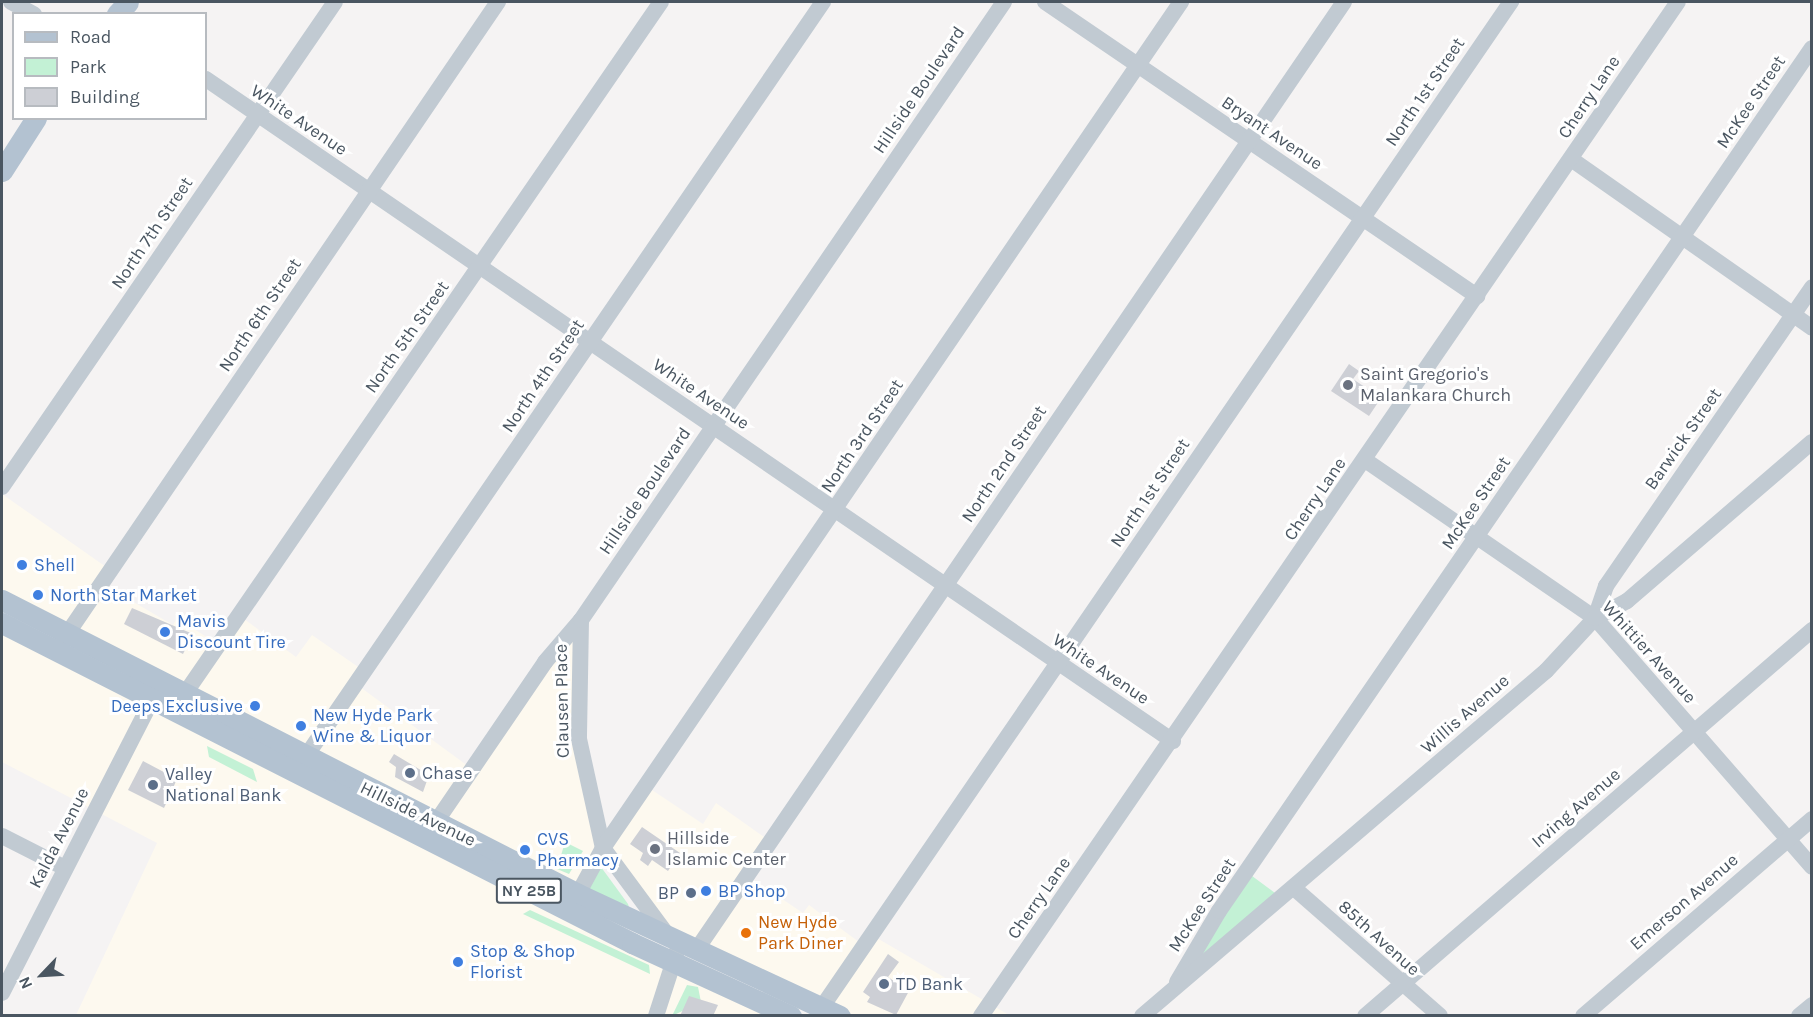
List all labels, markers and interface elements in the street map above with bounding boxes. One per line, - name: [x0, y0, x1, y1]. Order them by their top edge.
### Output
- legend: [12, 12, 207, 120]
- street label: Hillside Boulevard: [868, 22, 970, 158]
- text: Road: [70, 26, 111, 48]
- street label: North 1st Street: [1381, 34, 1469, 150]
- street label: Cherry Lane: [1553, 51, 1625, 143]
- street label: McKee Street: [1712, 51, 1790, 153]
- text: Park: [70, 56, 107, 78]
- street label: White Avenue: [247, 80, 351, 160]
- text: Building: [70, 86, 140, 108]
- street label: Bryant Avenue: [1217, 91, 1327, 175]
- street label: North 7th Street: [107, 173, 197, 293]
- street label: North 6th Street: [214, 254, 306, 376]
- street label: North 5th Street: [360, 277, 454, 397]
- street label: North 4th Street: [497, 315, 589, 437]
- street label: White Avenue: [649, 354, 753, 434]
- place label: Saint Gregorio's Malankara Church: [1360, 364, 1511, 406]
- street label: North 3rd Street: [816, 375, 908, 497]
- marker: Saint Gregorio's Malankara Church: [1341, 378, 1355, 392]
- street label: Barwick Street: [1640, 384, 1726, 494]
- street label: North 2nd Street: [957, 402, 1051, 526]
- street label: Hillside Boulevard: [594, 423, 696, 559]
- street label: North 1st Street: [1106, 435, 1194, 551]
- street label: McKee Street: [1437, 452, 1515, 554]
- street label: Cherry Lane: [1279, 453, 1351, 545]
- place label: Shell: [34, 554, 75, 576]
- marker: Shell: [15, 558, 29, 572]
- place label: North Star Market: [50, 584, 197, 606]
- marker: North Star Market: [31, 588, 45, 602]
- street label: Whittier Avenue: [1597, 596, 1701, 708]
- place label: Mavis Discount Tire: [177, 611, 286, 654]
- marker: Mavis Discount Tire: [158, 625, 172, 639]
- street label: White Avenue: [1049, 629, 1153, 709]
- street label: Clausen Place: [550, 644, 574, 758]
- street label: Willis Avenue: [1416, 670, 1514, 758]
- place label: Deeps Exclusive: [111, 695, 243, 717]
- marker: Deeps Exclusive: [248, 699, 262, 713]
- place label: New Hyde Park Wine & Liquor: [313, 705, 433, 748]
- marker: New Hyde Park Wine & Liquor: [294, 719, 308, 733]
- place label: Chase: [422, 762, 473, 784]
- place label: Valley National Bank: [165, 764, 281, 806]
- street label: Irving Avenue: [1527, 764, 1625, 852]
- marker: Chase: [403, 766, 417, 780]
- street label: Hillside Avenue: [357, 777, 479, 851]
- marker: Valley National Bank: [146, 778, 160, 792]
- street label: Kalda Avenue: [24, 784, 94, 892]
- place label: Hillside Islamic Center: [667, 828, 786, 870]
- place label: CVS Pharmacy: [537, 829, 619, 872]
- marker: Hillside Islamic Center: [648, 842, 662, 856]
- marker: CVS Pharmacy: [518, 843, 532, 857]
- street label: Emerson Avenue: [1625, 849, 1743, 955]
- street label: Cherry Lane: [1003, 853, 1075, 943]
- street label: McKee Street: [1164, 854, 1240, 956]
- road number: NY 25B: [494, 878, 564, 904]
- place label: BP Shop: [718, 880, 786, 902]
- place label: BP: [658, 882, 679, 904]
- marker: BP Shop: [699, 884, 713, 898]
- marker: BP: [684, 886, 698, 900]
- street label: 85th Avenue: [1334, 896, 1424, 980]
- place label: New Hyde Park Diner: [758, 912, 843, 954]
- marker: New Hyde Park Diner: [739, 926, 753, 940]
- place label: Stop & Shop Florist: [470, 941, 575, 984]
- north arrow: [12, 945, 72, 1005]
- marker: Stop & Shop Florist: [451, 955, 465, 969]
- place label: TD Bank: [896, 973, 963, 995]
- text: N: [14, 974, 36, 992]
- marker: TD Bank: [877, 977, 891, 991]

